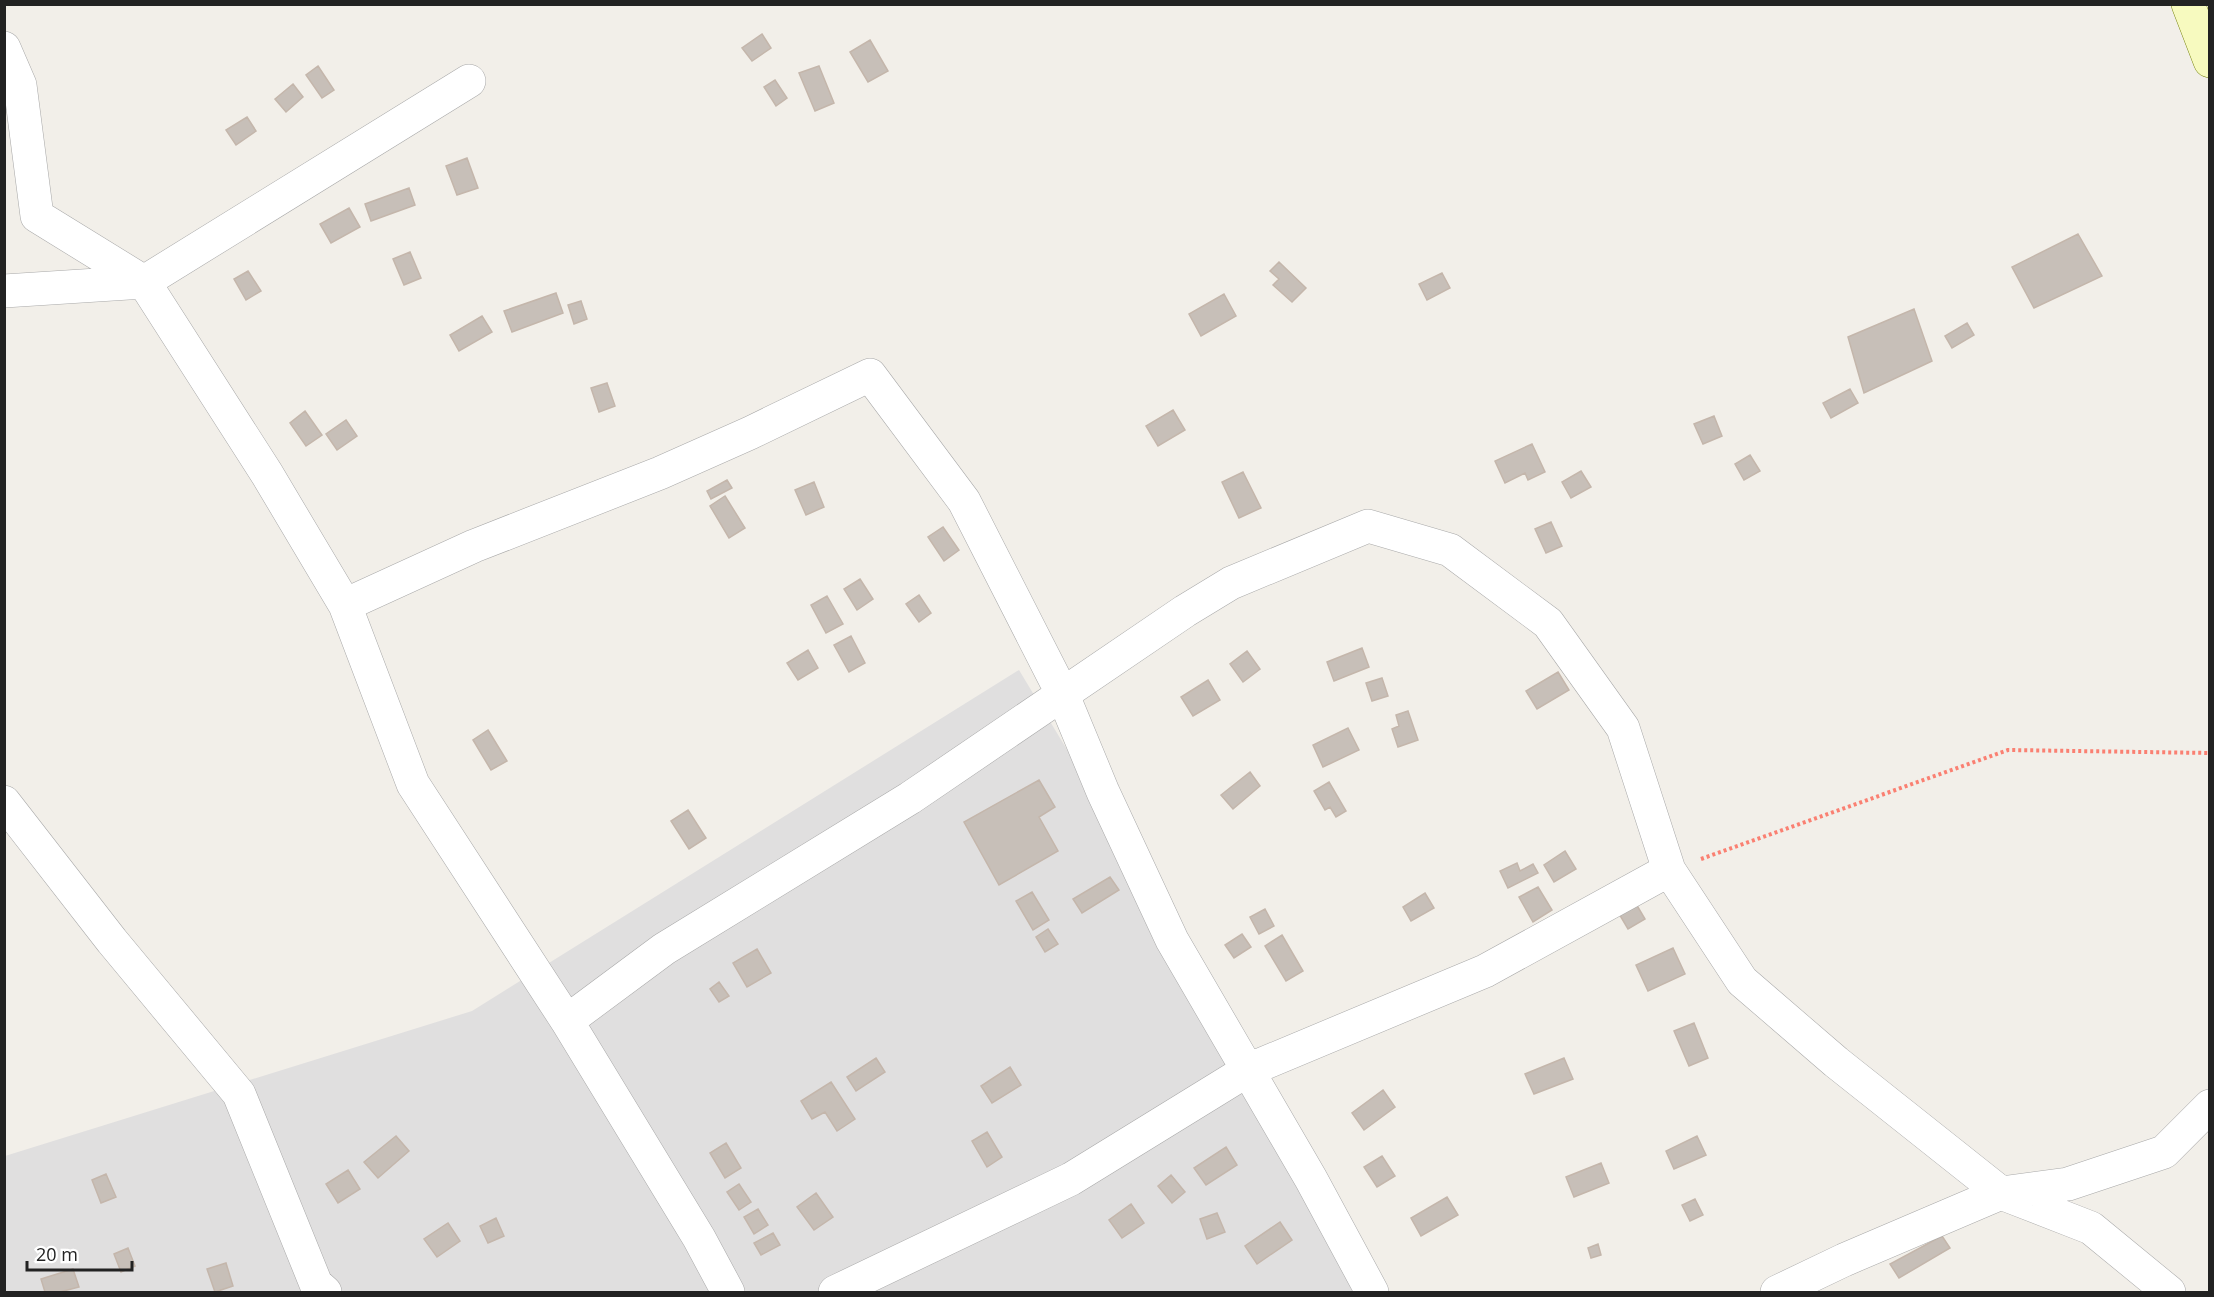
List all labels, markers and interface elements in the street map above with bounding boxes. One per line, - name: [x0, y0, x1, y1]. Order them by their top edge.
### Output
- scale bar: [27, 1234, 132, 1272]
- text: 20 m: [36, 1242, 78, 1266]

